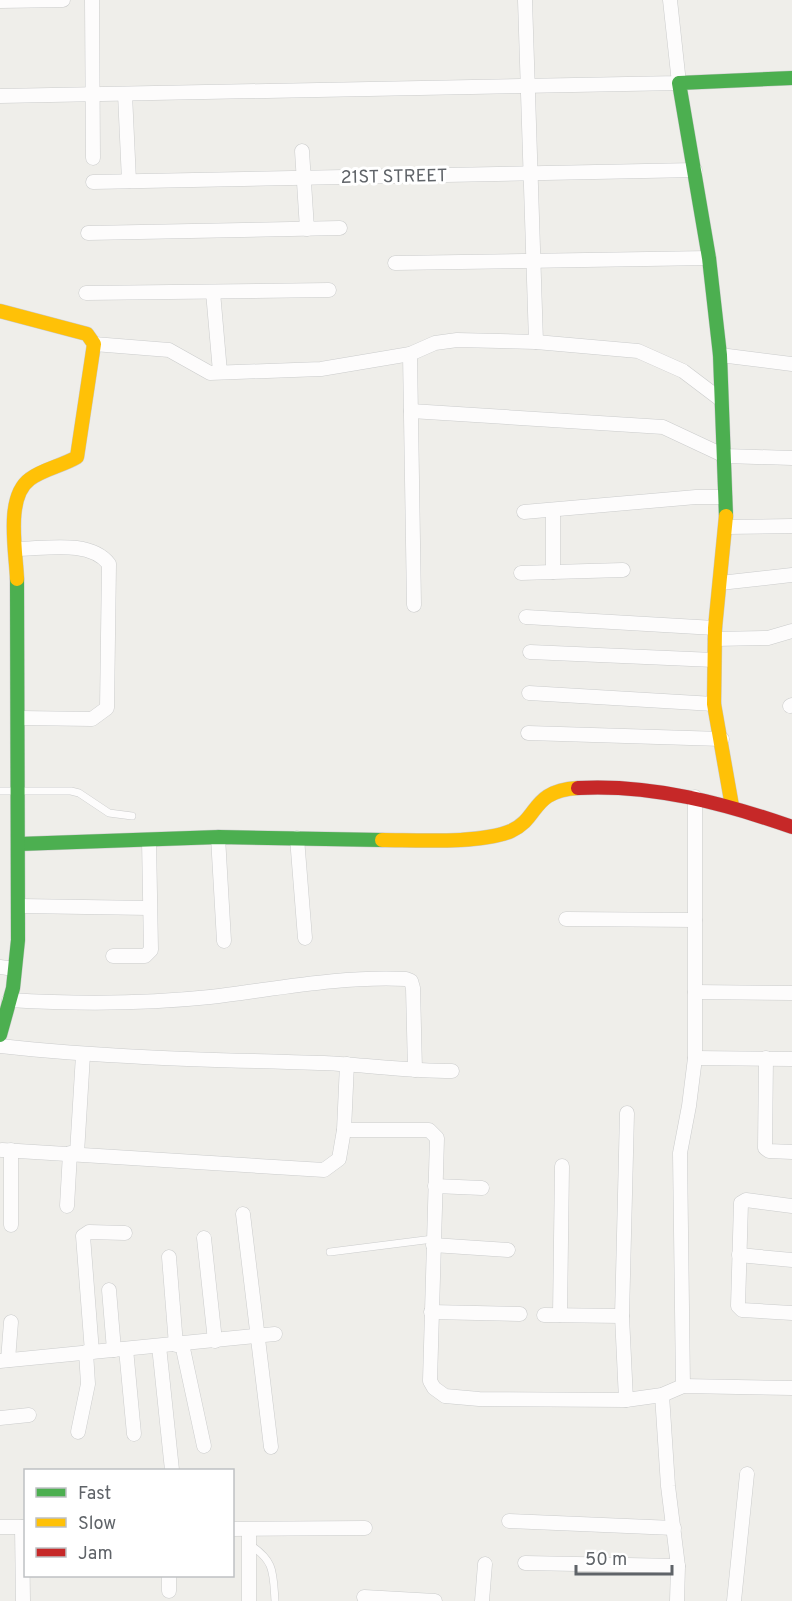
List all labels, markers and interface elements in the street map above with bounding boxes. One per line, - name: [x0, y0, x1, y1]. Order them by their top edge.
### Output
- street label: 21ST STREET: [340, 165, 448, 190]
- legend: [24, 1469, 234, 1577]
- text: Fast: [78, 1483, 111, 1506]
- text: Slow: [78, 1513, 116, 1536]
- scale bar: [576, 1538, 672, 1576]
- text: Jam: [78, 1543, 113, 1566]
- text: 50 m: [585, 1549, 627, 1572]

